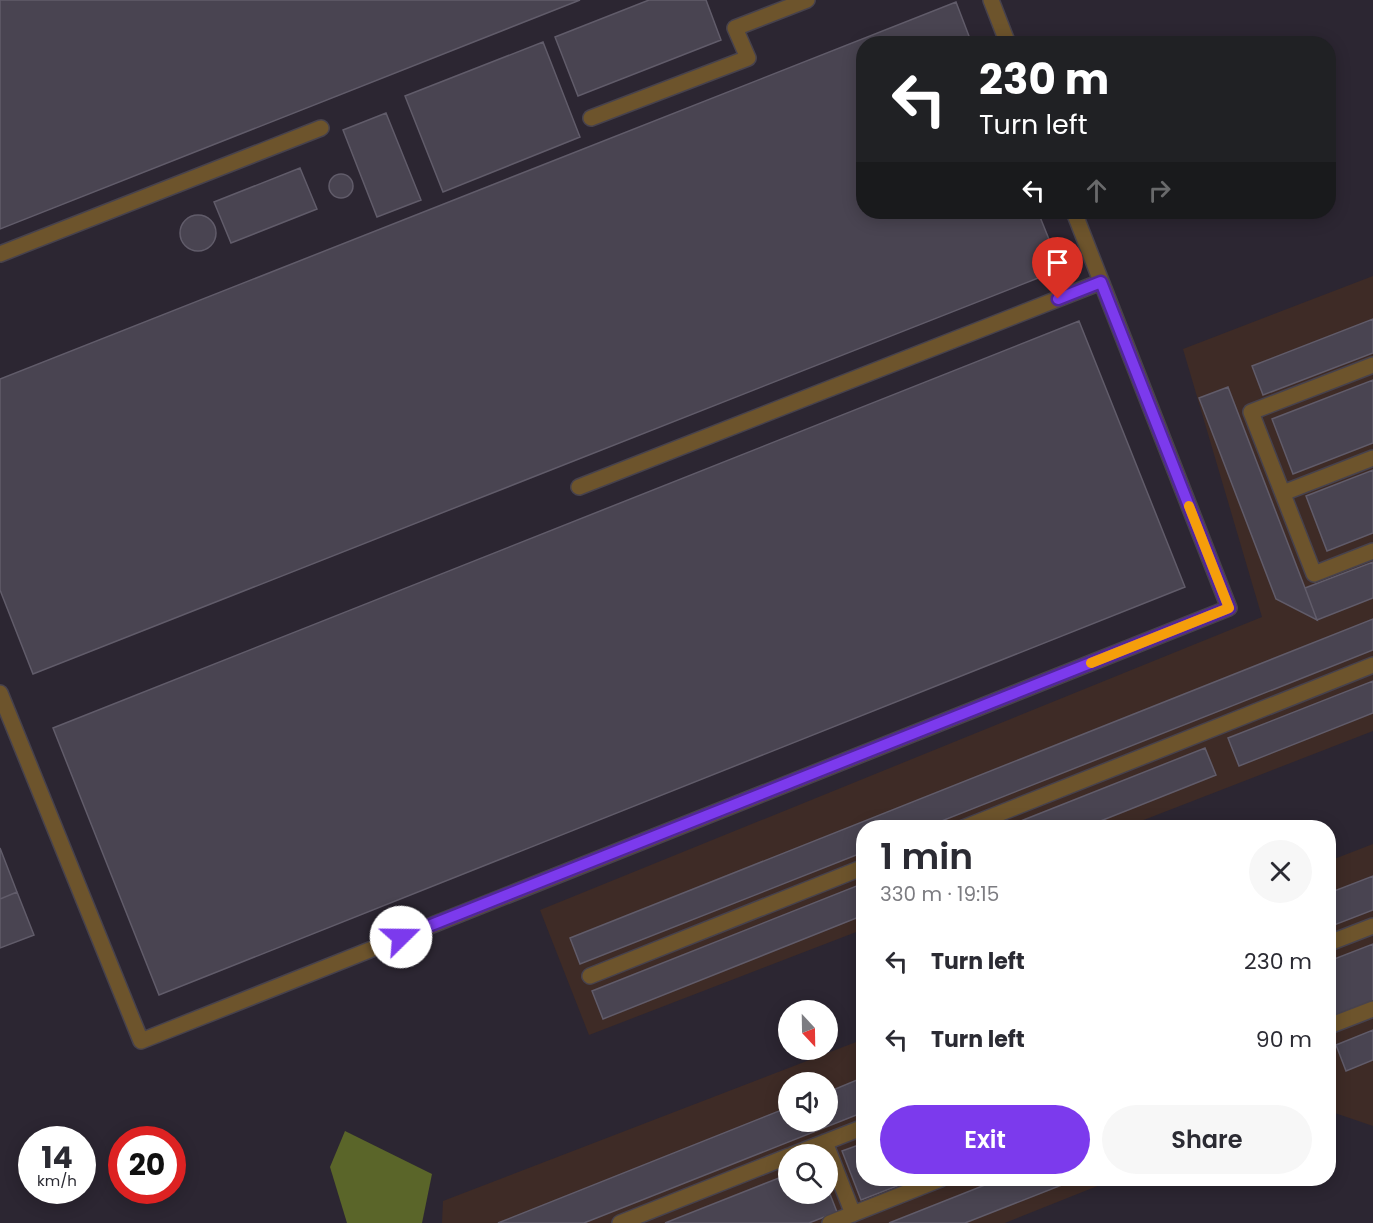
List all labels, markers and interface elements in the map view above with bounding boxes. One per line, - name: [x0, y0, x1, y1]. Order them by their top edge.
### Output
- text: 230 m: [979, 50, 1109, 109]
- icon: left: [880, 60, 958, 138]
- text: Turn left: [979, 106, 1088, 143]
- icon: left: [1017, 174, 1050, 207]
- icon: ahead: [1080, 174, 1113, 207]
- icon: right: [1143, 174, 1176, 207]
- pin: [1032, 237, 1083, 299]
- icon: arrive: [1041, 246, 1074, 279]
- text: 1 min: [880, 831, 973, 882]
- button: close: [1249, 840, 1312, 903]
- text: 330 m · 19:15: [880, 880, 999, 908]
- position arrow: [369, 905, 433, 969]
- icon: left: [880, 945, 913, 978]
- text: Turn left: [931, 946, 1025, 977]
- text: 230 m: [1244, 946, 1312, 977]
- north arrow: [778, 1000, 838, 1060]
- map controls: [778, 1000, 838, 1204]
- icon: left: [880, 1023, 913, 1056]
- text: Turn left: [931, 1024, 1025, 1055]
- text: 90 m: [1256, 1024, 1312, 1055]
- button: sound: [778, 1072, 838, 1132]
- button: Exit: [880, 1105, 1090, 1174]
- button: Share: [1102, 1105, 1312, 1174]
- speed limit sign: 20: [108, 1126, 186, 1204]
- text: 14: [41, 1136, 73, 1179]
- button: search: [778, 1144, 838, 1204]
- text: km/h: [37, 1170, 77, 1191]

